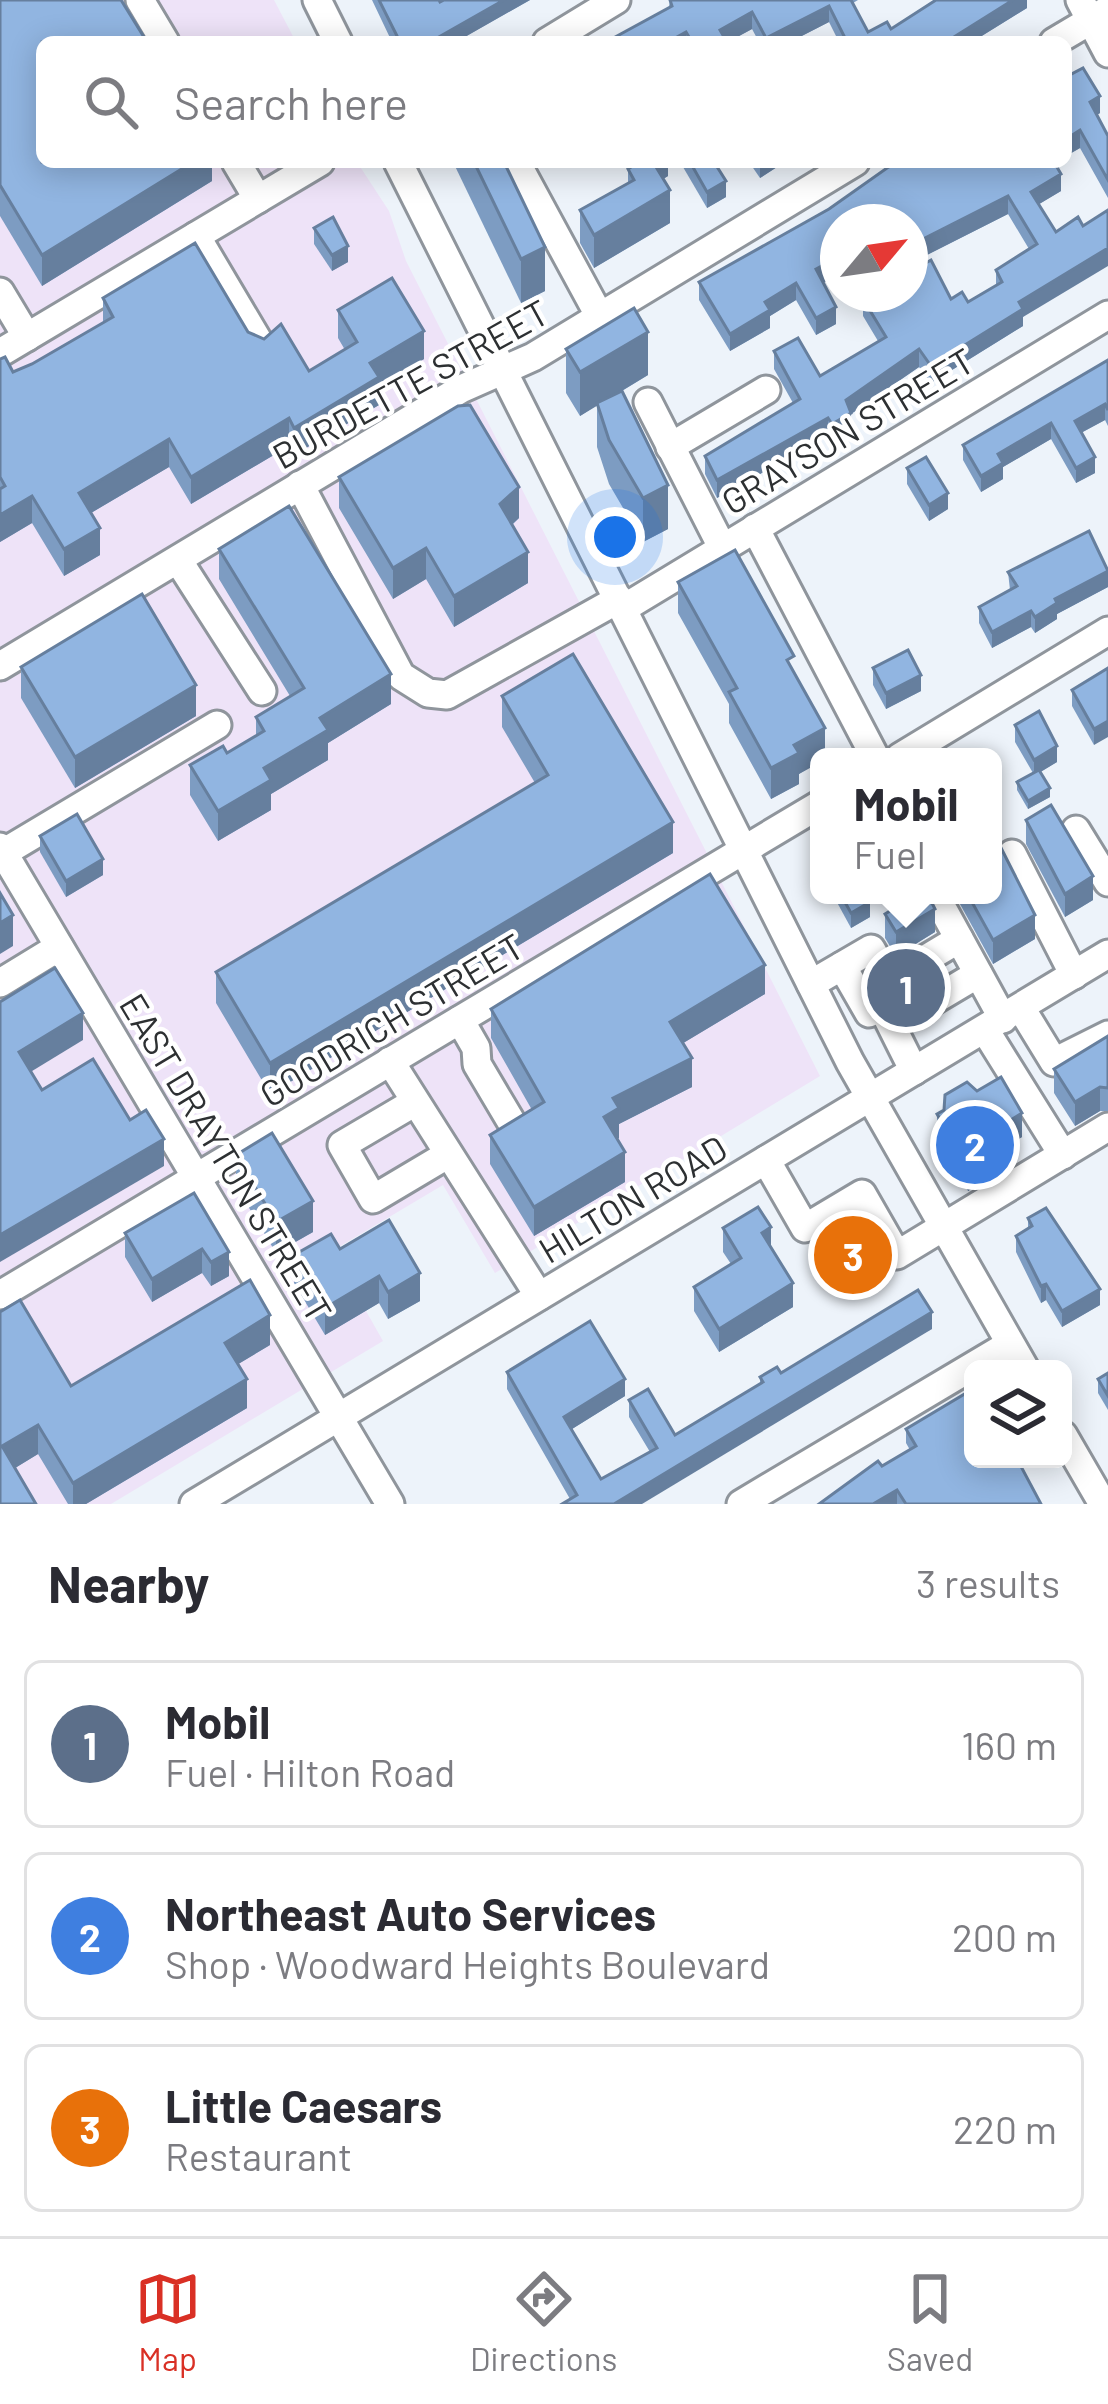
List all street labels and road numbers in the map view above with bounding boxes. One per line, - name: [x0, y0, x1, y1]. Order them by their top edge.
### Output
- street label: BURDETTE STREET: [265, 289, 555, 477]
- street label: GRAYSON STREET: [713, 338, 981, 522]
- street label: GOODRICH STREET: [251, 923, 531, 1115]
- street label: EAST DRAYTON STREET: [112, 985, 342, 1329]
- street label: HILTON ROAD: [530, 1125, 734, 1271]

